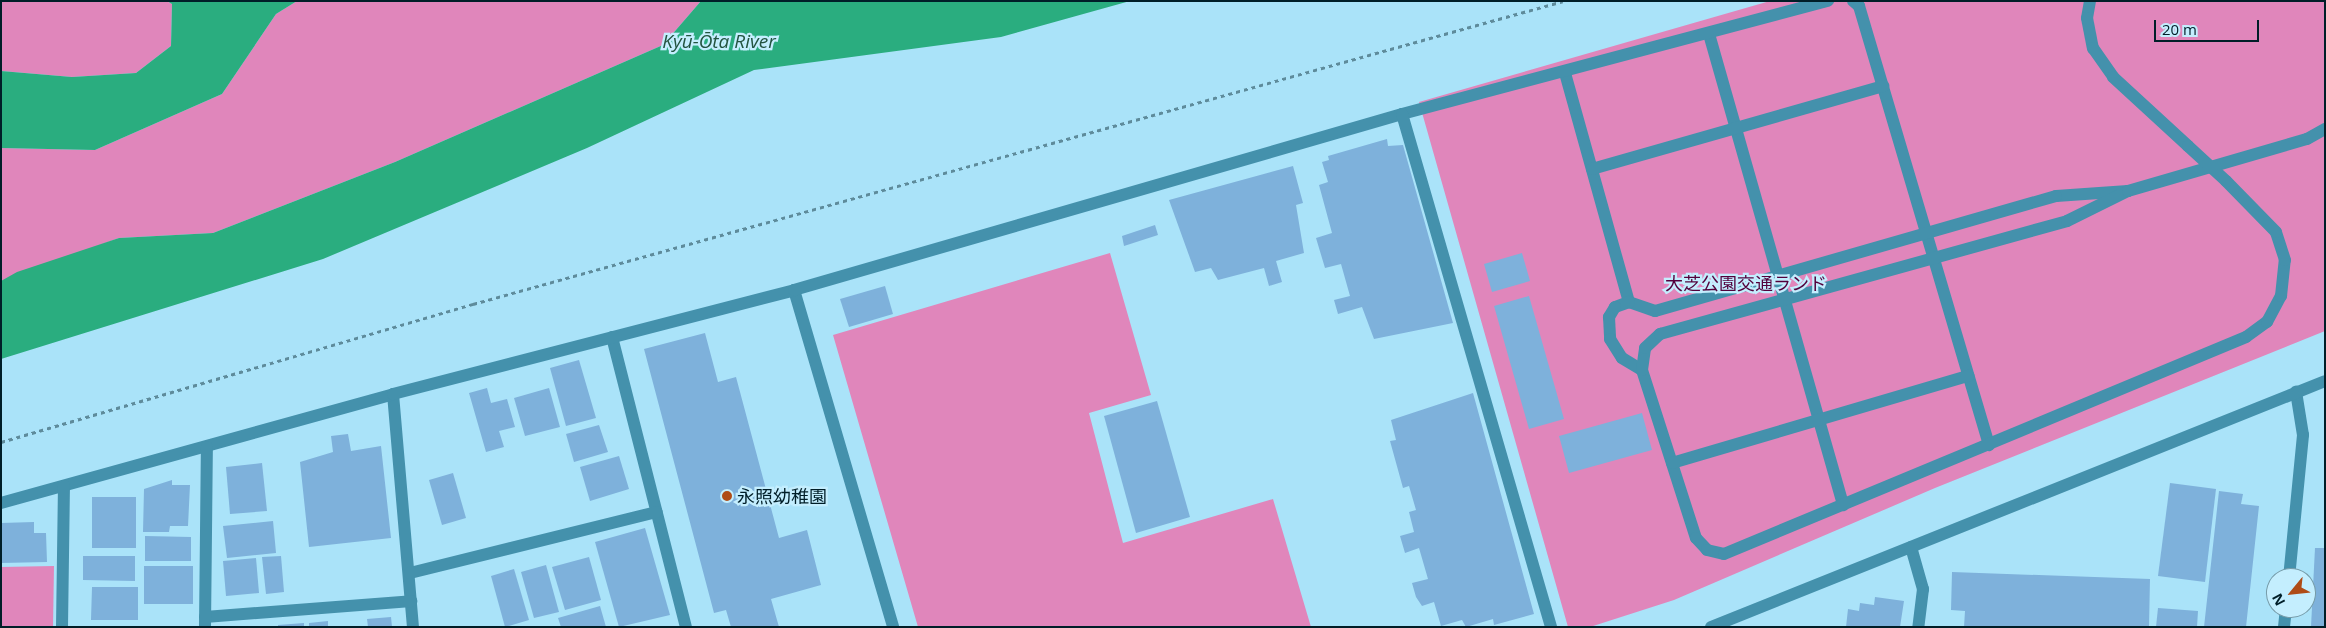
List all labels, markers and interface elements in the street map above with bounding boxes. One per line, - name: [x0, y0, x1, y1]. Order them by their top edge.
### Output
- scale bar: [2156, 10, 2261, 42]
- text: 20 m: [2162, 19, 2197, 39]
- water label: Kyū-Ōta River: [662, 31, 776, 53]
- park label: 大芝公園交通ランド: [1665, 272, 1827, 294]
- place label: 永照幼稚園: [737, 485, 827, 507]
- marker: 永照幼稚園: [721, 490, 733, 502]
- north arrow: [2266, 568, 2316, 618]
- text: N: [2267, 590, 2289, 609]

